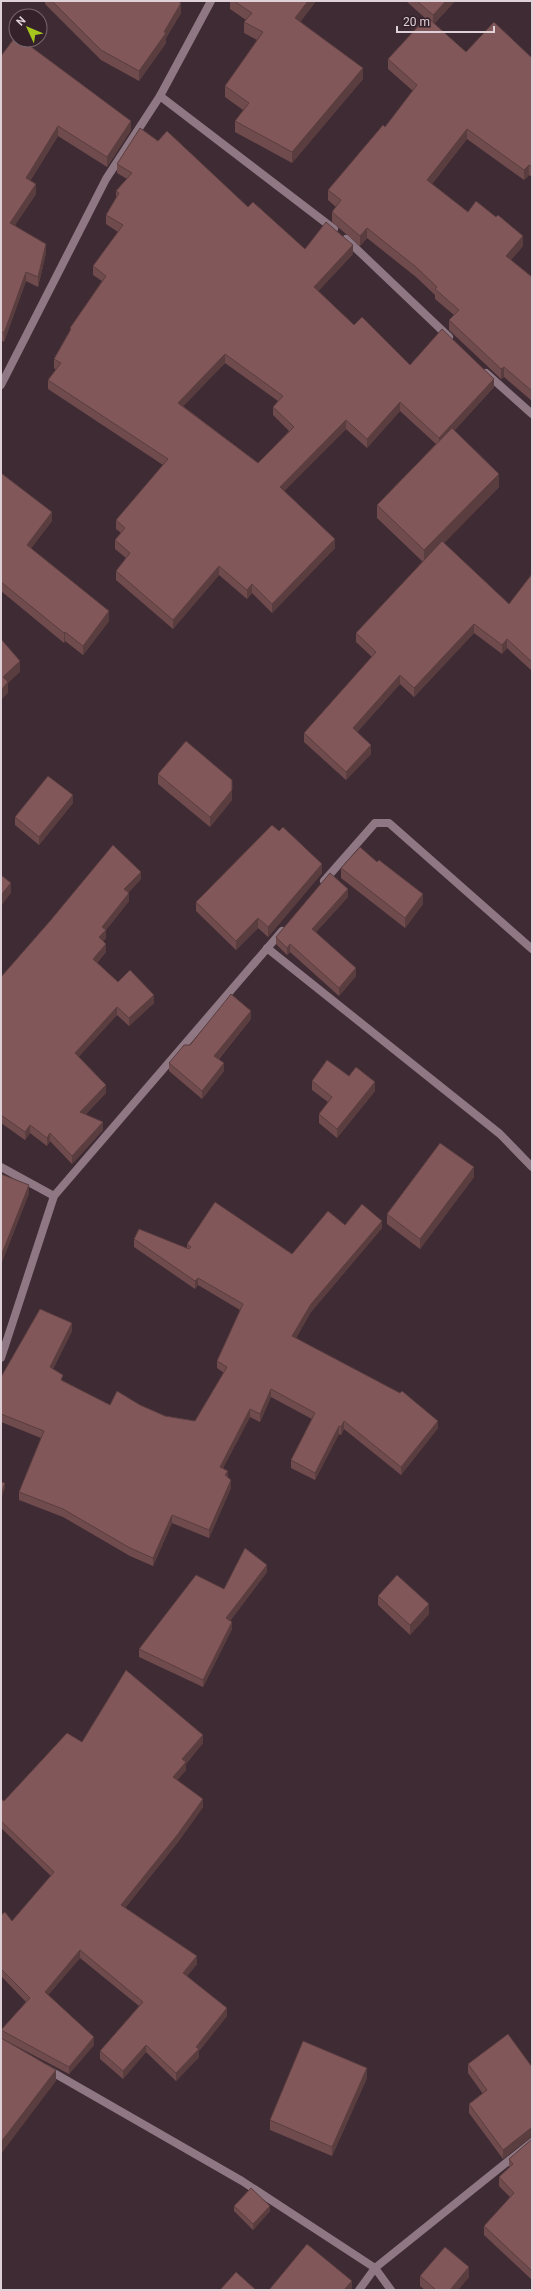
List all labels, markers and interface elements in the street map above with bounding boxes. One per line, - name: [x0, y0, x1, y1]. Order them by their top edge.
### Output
- north arrow: [8, 8, 48, 48]
- scale bar: [397, 8, 494, 34]
- text: N: [14, 14, 29, 29]
- text: 20 m: [403, 15, 430, 29]

